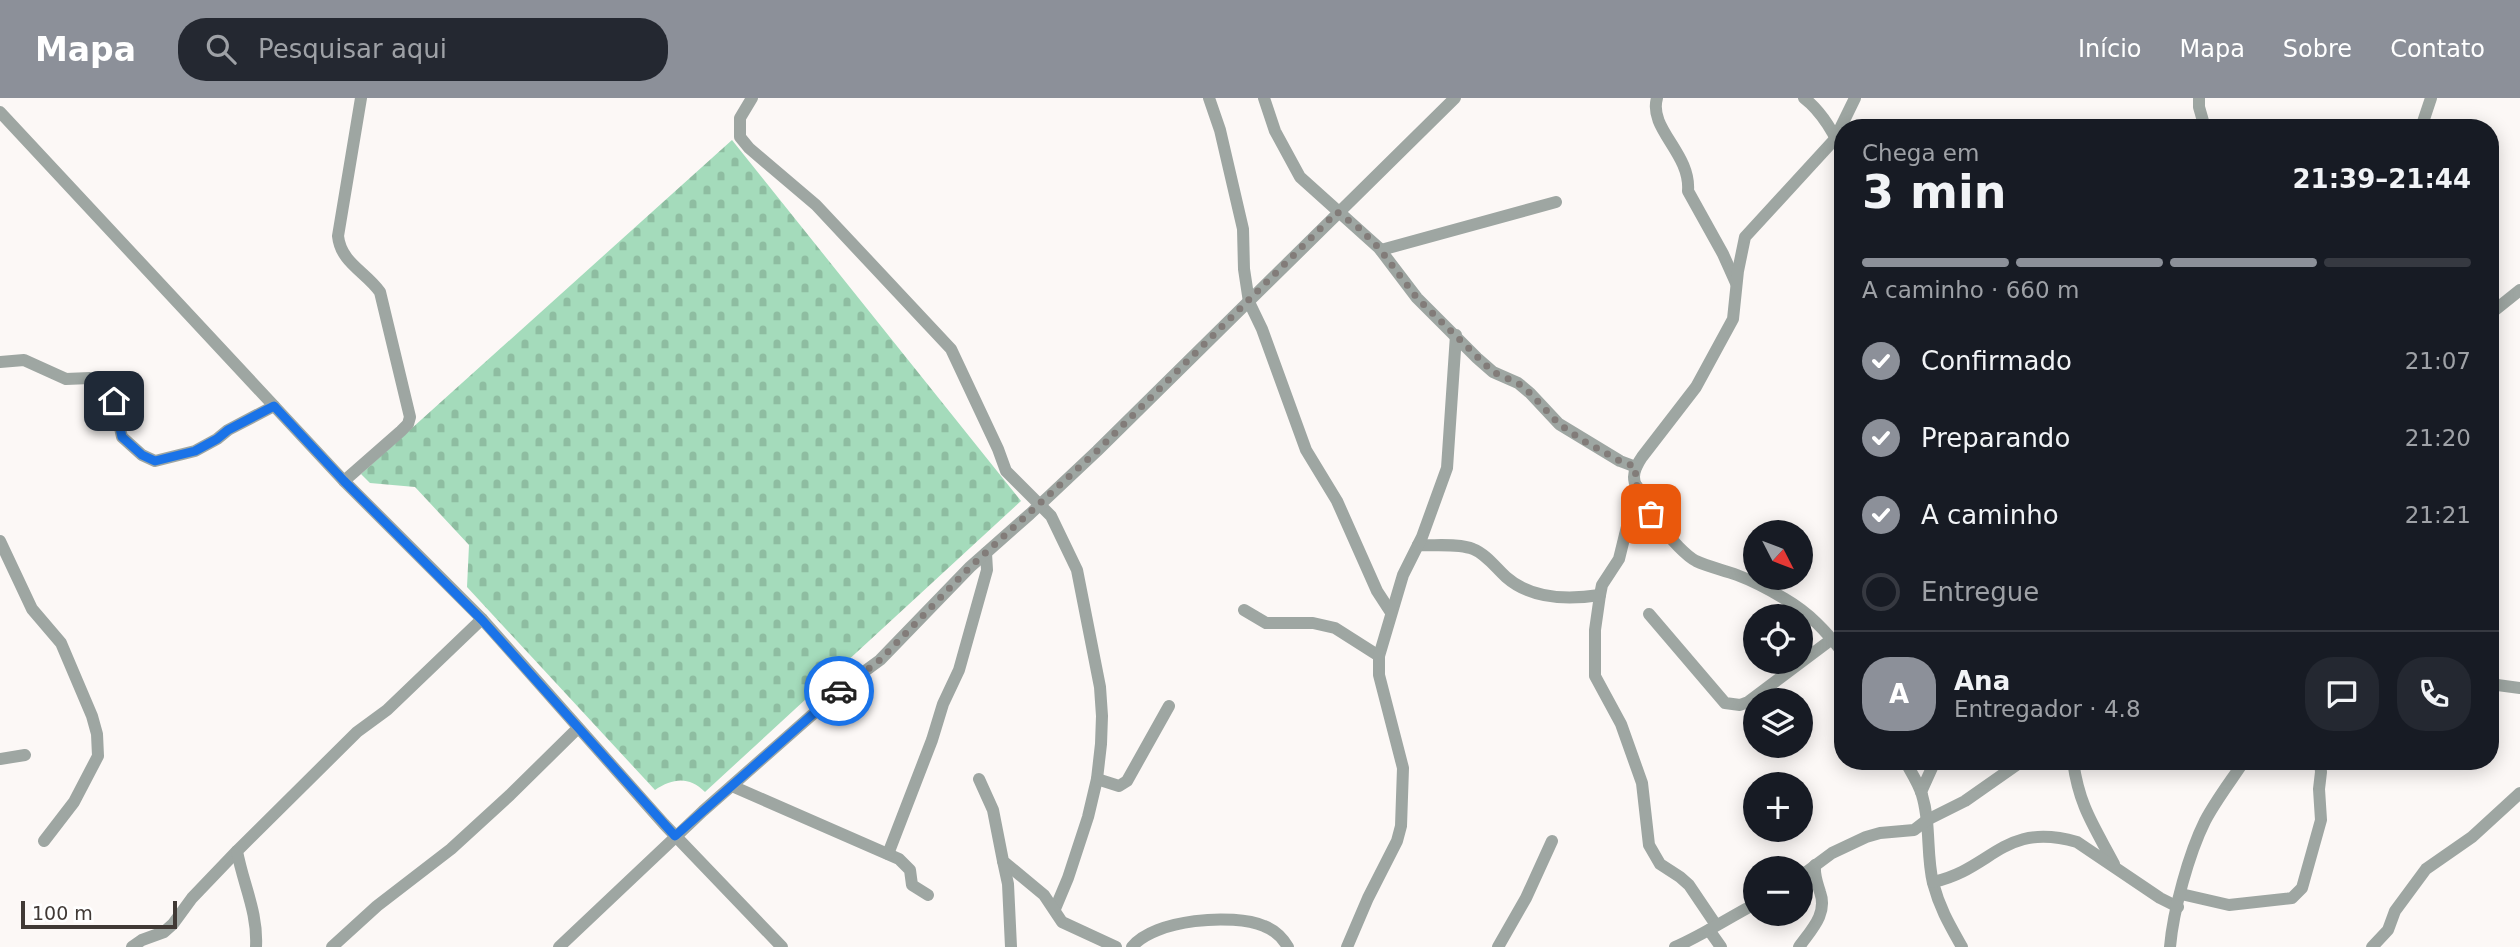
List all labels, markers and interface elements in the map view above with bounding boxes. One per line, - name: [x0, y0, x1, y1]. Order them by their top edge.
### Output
- search box: [178, 18, 668, 81]
- text: Mapa: [35, 30, 136, 69]
- icon: search: [202, 30, 240, 68]
- text: Pesquisar aqui: [258, 34, 447, 64]
- text: Início: [2078, 35, 2142, 63]
- text: Mapa: [2180, 35, 2245, 63]
- text: Sobre: [2283, 35, 2352, 63]
- text: Contato: [2390, 35, 2485, 63]
- text: Chega em: [1862, 140, 1979, 166]
- text: 21:39–21:44: [2292, 164, 2471, 194]
- text: 3 min: [1862, 165, 2006, 219]
- text: A caminho · 660 m: [1862, 277, 2079, 303]
- icon: check: [1862, 342, 1900, 380]
- text: Confirmado: [1921, 346, 2072, 376]
- text: 21:07: [2405, 348, 2471, 374]
- pin: [84, 371, 144, 431]
- icon: home: [95, 382, 133, 420]
- icon: check: [1862, 419, 1900, 457]
- text: Preparando: [1921, 423, 2070, 453]
- text: 21:20: [2405, 425, 2471, 451]
- pin: [1621, 484, 1681, 544]
- icon: bag: [1632, 495, 1670, 533]
- icon: check: [1862, 496, 1900, 534]
- text: A caminho: [1921, 500, 2059, 530]
- text: 21:21: [2405, 502, 2471, 528]
- north arrow: [1743, 520, 1813, 590]
- map controls: [1743, 520, 1813, 926]
- text: Entregue: [1921, 577, 2039, 607]
- button: locate: [1743, 604, 1813, 674]
- courier: [804, 656, 874, 726]
- button: chat: [2305, 657, 2379, 731]
- button: phone: [2397, 657, 2471, 731]
- text: Ana: [1954, 666, 2010, 696]
- icon: car: [820, 672, 858, 710]
- text: A: [1889, 679, 1909, 709]
- button: layers: [1743, 688, 1813, 758]
- text: Entregador · 4.8: [1954, 696, 2141, 722]
- button: +: [1743, 772, 1813, 842]
- button: −: [1743, 856, 1813, 926]
- scale bar: [21, 898, 177, 930]
- text: 100 m: [32, 902, 93, 924]

